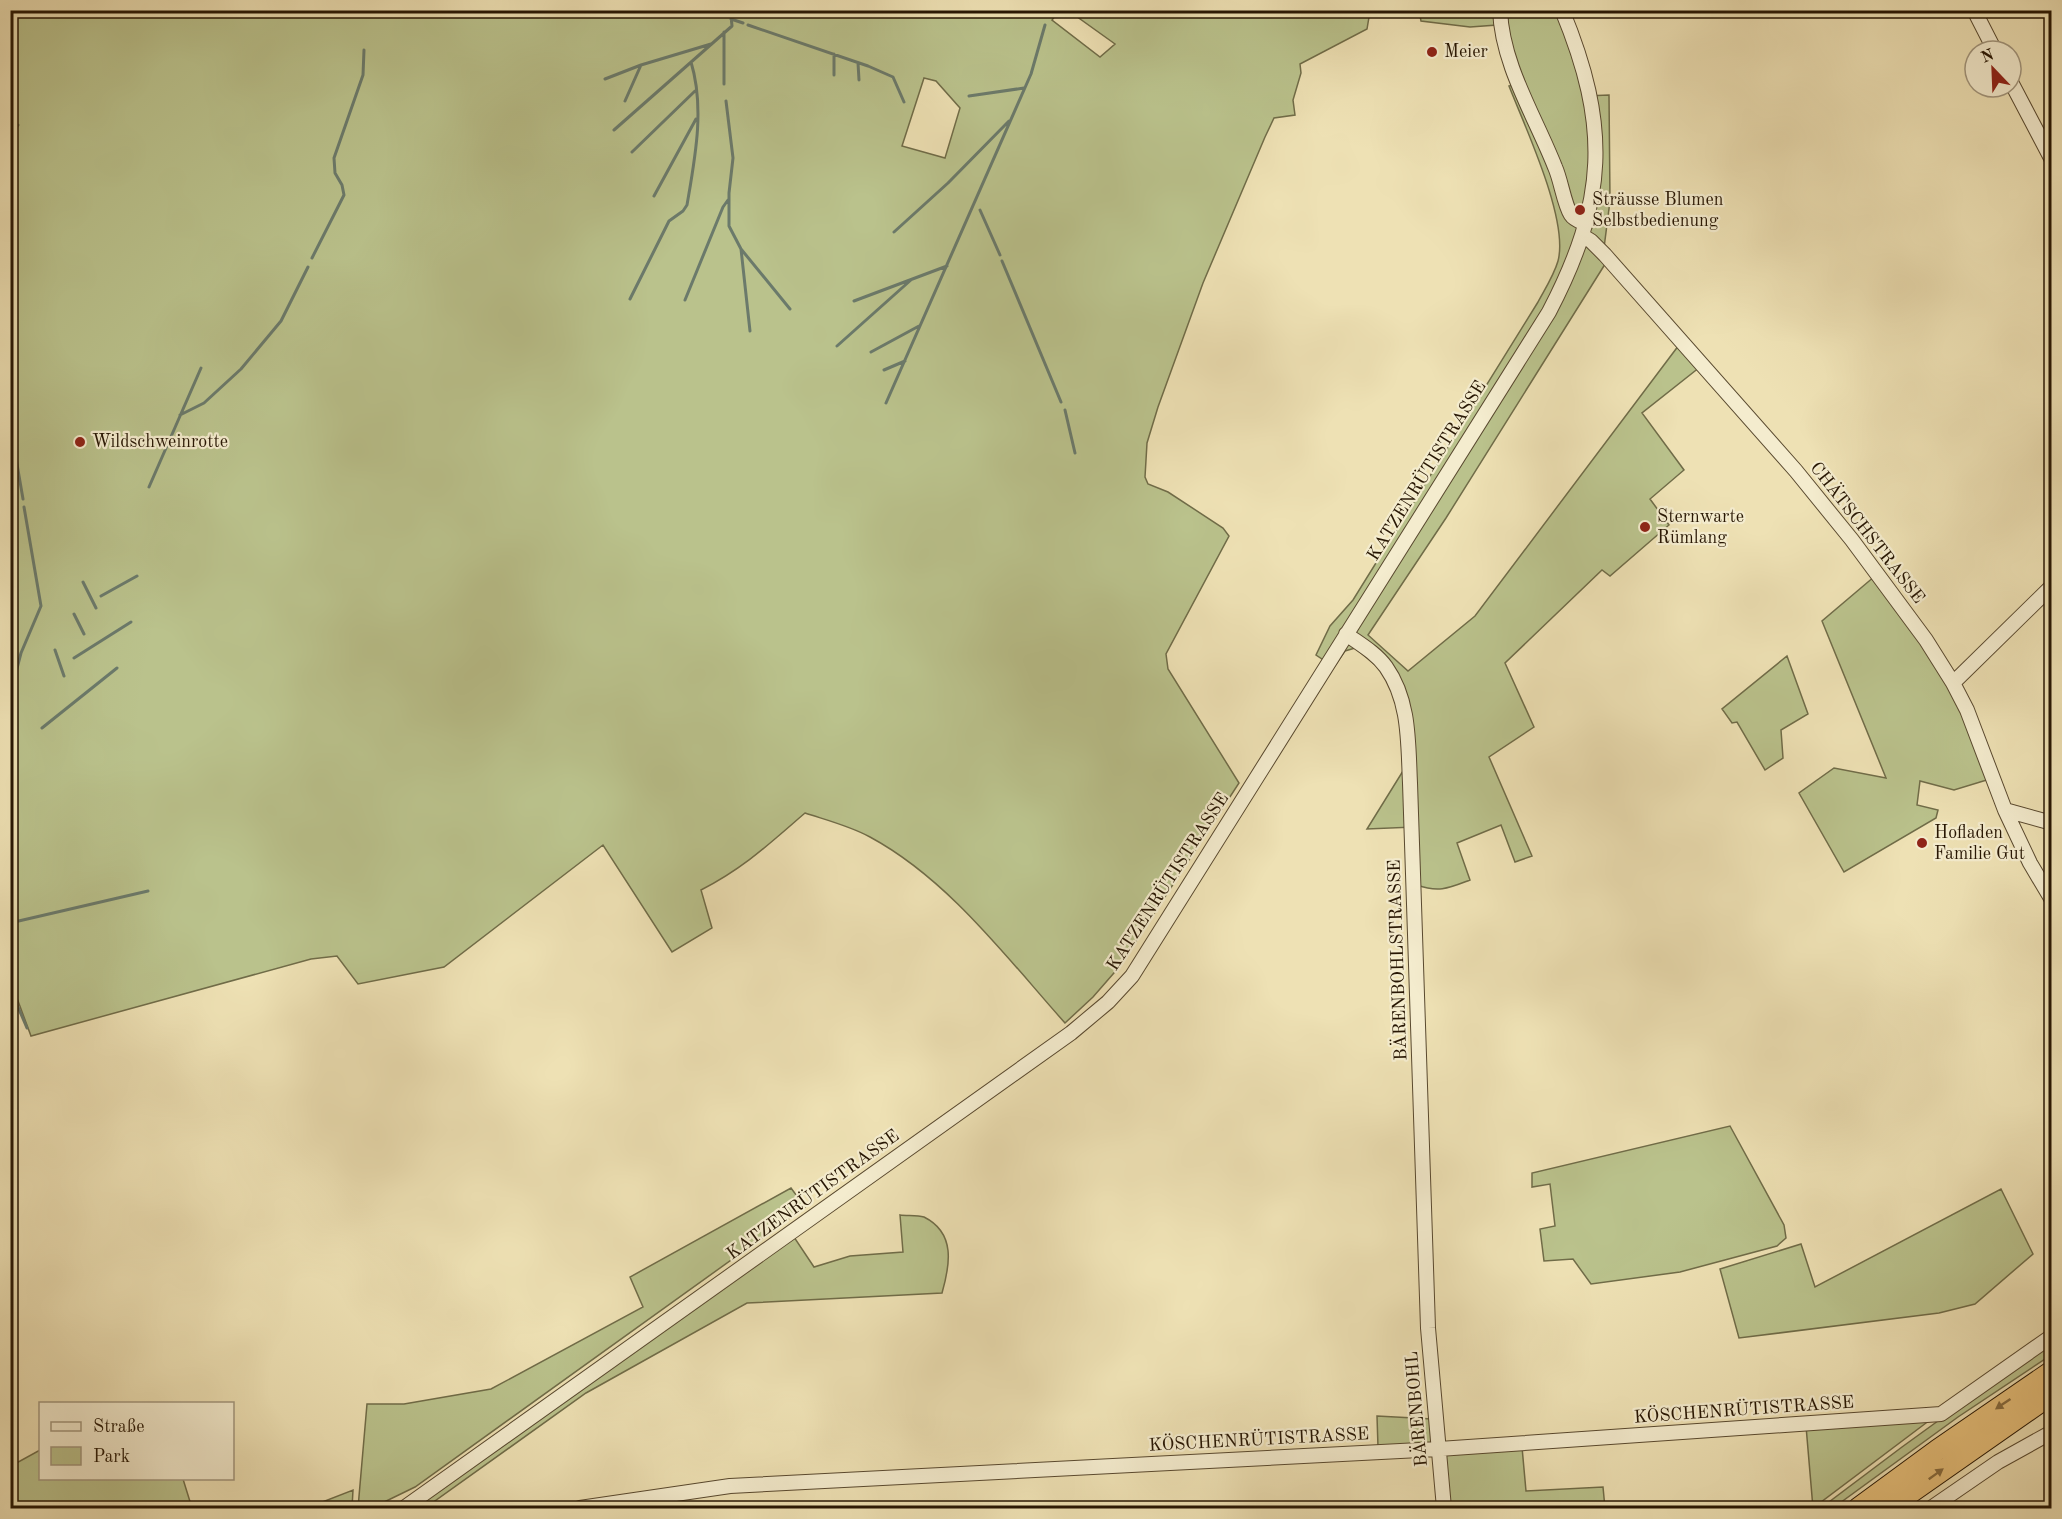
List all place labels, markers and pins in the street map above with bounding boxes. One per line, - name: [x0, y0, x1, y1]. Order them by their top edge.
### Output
- place label: Meier: [1444, 43, 1489, 61]
- marker: Meier: [1425, 45, 1439, 59]
- place label: Sträusse Blumen Selbstbedienung: [1592, 191, 1724, 230]
- marker: Sträusse Blumen Selbstbedienung: [1573, 203, 1587, 217]
- place label: Wildschweinrotte: [92, 433, 228, 451]
- marker: Wildschweinrotte: [73, 435, 87, 449]
- place label: Sternwarte Rümlang: [1657, 508, 1744, 547]
- marker: Sternwarte Rümlang: [1638, 520, 1652, 534]
- place label: Hofladen Familie Gut: [1934, 824, 2025, 863]
- marker: Hofladen Familie Gut: [1915, 836, 1929, 850]

